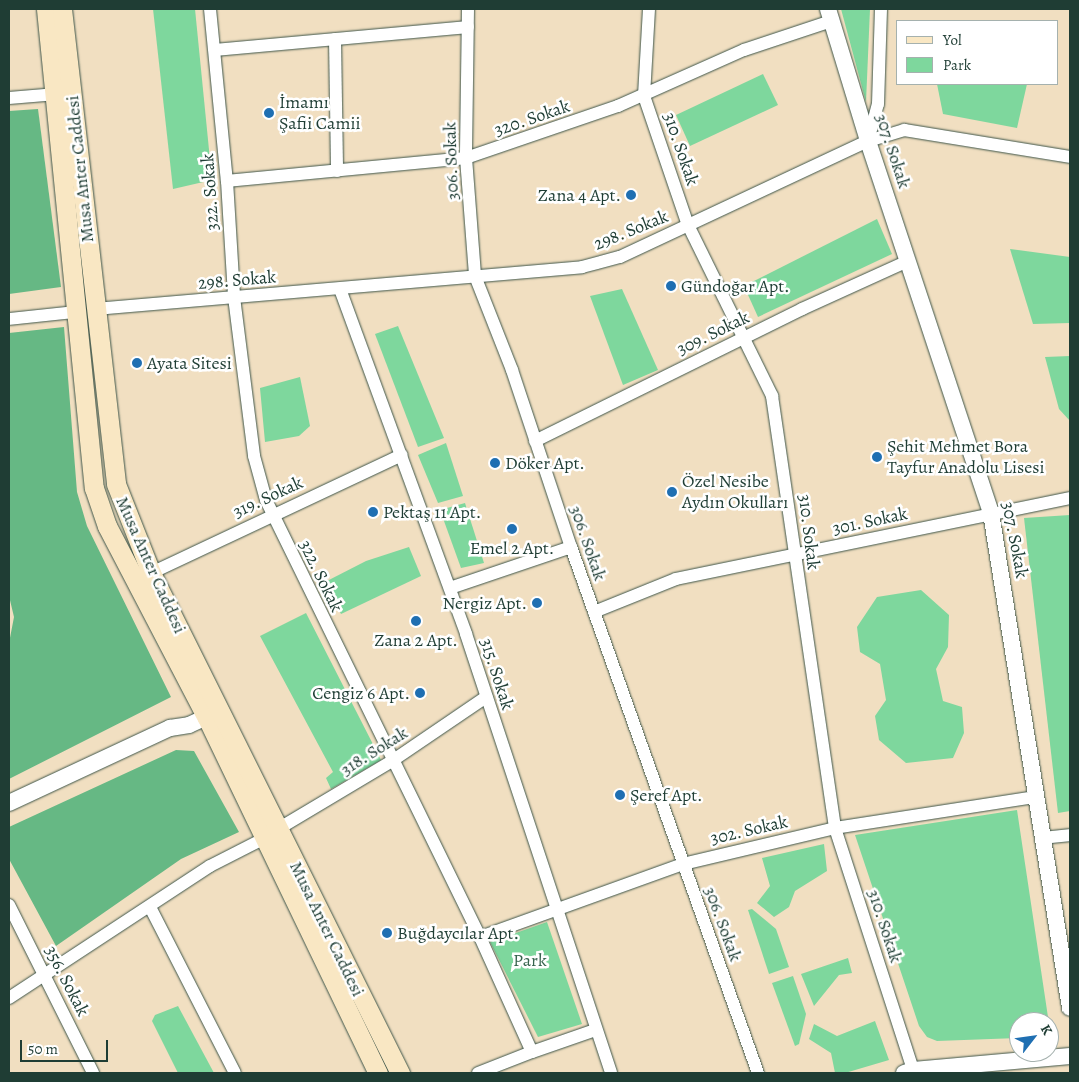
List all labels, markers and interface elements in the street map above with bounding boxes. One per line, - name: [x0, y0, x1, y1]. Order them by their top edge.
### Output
- legend: [896, 20, 1059, 85]
- text: Yol: [943, 30, 962, 50]
- text: Park: [943, 55, 971, 75]
- place label: İmamı Şafii Camii: [279, 92, 361, 134]
- street label: Musa Anter Caddesi: [62, 94, 98, 244]
- street label: 320. Sokak: [491, 95, 573, 141]
- marker: İmamı Şafii Camii: [263, 107, 275, 119]
- street label: 310. Sokak: [658, 109, 704, 189]
- street label: 307. Sokak: [871, 111, 915, 191]
- street label: 306. Sokak: [439, 121, 463, 201]
- street label: 322. Sokak: [197, 152, 223, 232]
- place label: Zana 4 Apt.: [538, 184, 621, 206]
- marker: Zana 4 Apt.: [625, 189, 637, 201]
- street label: 298. Sokak: [591, 205, 671, 255]
- street label: 298. Sokak: [197, 266, 277, 294]
- place label: Gündoğar Apt.: [681, 275, 790, 297]
- marker: Gündoğar Apt.: [665, 280, 677, 292]
- street label: 309. Sokak: [673, 306, 753, 360]
- place label: Ayata Sitesi: [147, 352, 232, 374]
- marker: Ayata Sitesi: [131, 357, 143, 369]
- place label: Şehit Mehmet Bora Tayfur Anadolu Lisesi: [887, 436, 1045, 478]
- marker: Şehit Mehmet Bora Tayfur Anadolu Lisesi: [871, 451, 883, 463]
- place label: Döker Apt.: [505, 452, 585, 474]
- marker: Döker Apt.: [489, 457, 501, 469]
- street label: 319. Sokak: [229, 471, 307, 523]
- place label: Özel Nesibe Aydın Okulları: [682, 471, 788, 514]
- marker: Özel Nesibe Aydın Okulları: [666, 486, 678, 498]
- street label: Musa Anter Caddesi: [111, 493, 191, 637]
- street label: 310. Sokak: [794, 493, 824, 571]
- street label: 307. Sokak: [997, 500, 1033, 580]
- place label: Pektaş 11 Apt.: [383, 501, 481, 523]
- street label: 306. Sokak: [565, 502, 611, 584]
- street label: 301. Sokak: [830, 502, 910, 540]
- marker: Pektaş 11 Apt.: [367, 506, 379, 518]
- marker: Emel 2 Apt.: [506, 523, 518, 535]
- street label: 322. Sokak: [294, 536, 348, 616]
- place label: Emel 2 Apt.: [470, 537, 554, 559]
- place label: Nergiz Apt.: [442, 592, 527, 614]
- marker: Nergiz Apt.: [531, 597, 543, 609]
- marker: Zana 2 Apt.: [410, 615, 422, 627]
- place label: Zana 2 Apt.: [374, 629, 458, 651]
- street label: 315. Sokak: [475, 635, 519, 713]
- place label: Cengiz 6 Apt.: [312, 682, 410, 704]
- marker: Cengiz 6 Apt.: [414, 687, 426, 699]
- street label: 318. Sokak: [336, 722, 412, 780]
- place label: Şeref Apt.: [630, 784, 703, 806]
- marker: Şeref Apt.: [614, 789, 626, 801]
- street label: 302. Sokak: [708, 811, 790, 849]
- street label: Musa Anter Caddesi: [285, 858, 369, 1000]
- street label: 306. Sokak: [699, 883, 747, 965]
- street label: 310. Sokak: [863, 886, 907, 966]
- place label: Buğdaycılar Apt.: [397, 922, 519, 944]
- marker: Buğdaycılar Apt.: [381, 927, 393, 939]
- street label: 356. Sokak: [40, 942, 94, 1020]
- park label: Park: [513, 949, 547, 971]
- north arrow: [1009, 1012, 1059, 1062]
- text: K: [1036, 1021, 1057, 1038]
- scale bar: [22, 1030, 110, 1062]
- text: 50 m: [28, 1039, 58, 1059]

